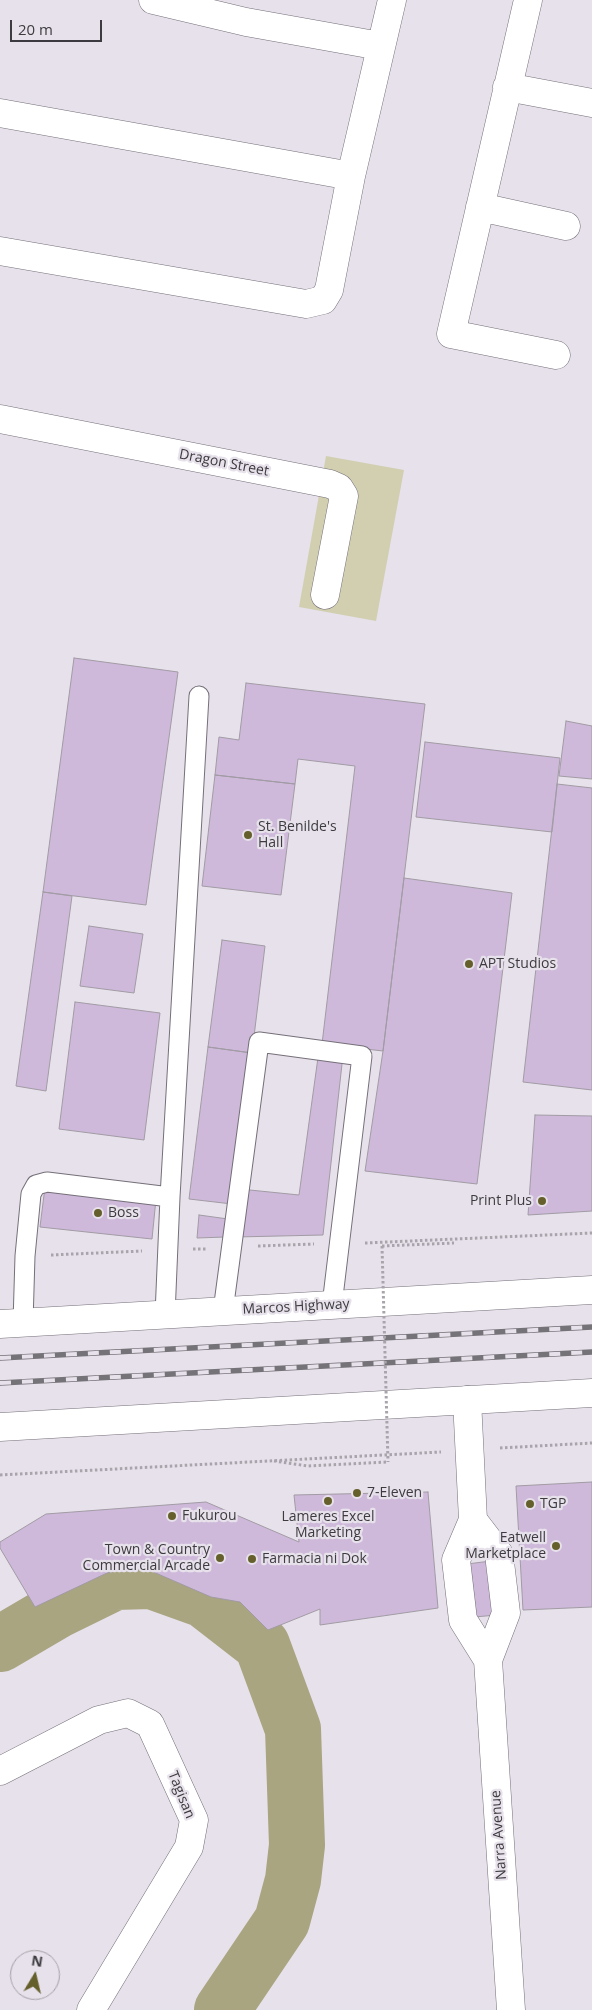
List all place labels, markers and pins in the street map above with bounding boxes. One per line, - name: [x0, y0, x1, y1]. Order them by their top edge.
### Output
- place label: St. Benilde's Hall: [258, 819, 337, 852]
- marker: St. Benilde's Hall: [242, 829, 254, 841]
- place label: APT Studios: [479, 956, 556, 972]
- marker: APT Studios: [463, 958, 475, 970]
- place label: Print Plus: [470, 1193, 532, 1209]
- marker: Print Plus: [536, 1195, 548, 1207]
- place label: Boss: [108, 1205, 139, 1221]
- marker: Boss: [92, 1207, 104, 1219]
- place label: 7-Eleven: [367, 1485, 422, 1501]
- marker: 7-Eleven: [351, 1487, 363, 1499]
- marker: Lameres Excel Marketing: [322, 1495, 334, 1507]
- place label: TGP: [540, 1496, 566, 1512]
- marker: TGP: [524, 1498, 536, 1510]
- place label: Fukurou: [182, 1508, 236, 1524]
- place label: Lameres Excel Marketing: [281, 1509, 375, 1541]
- marker: Fukurou: [166, 1510, 178, 1522]
- place label: Eatwell Marketplace: [465, 1530, 546, 1562]
- marker: Eatwell Marketplace: [550, 1540, 562, 1552]
- place label: Town & Country Commercial Arcade: [83, 1542, 210, 1574]
- place label: Farmacia ni Dok: [262, 1551, 367, 1567]
- marker: Town & Country Commercial Arcade: [214, 1552, 226, 1564]
- marker: Farmacia ni Dok: [246, 1553, 258, 1565]

